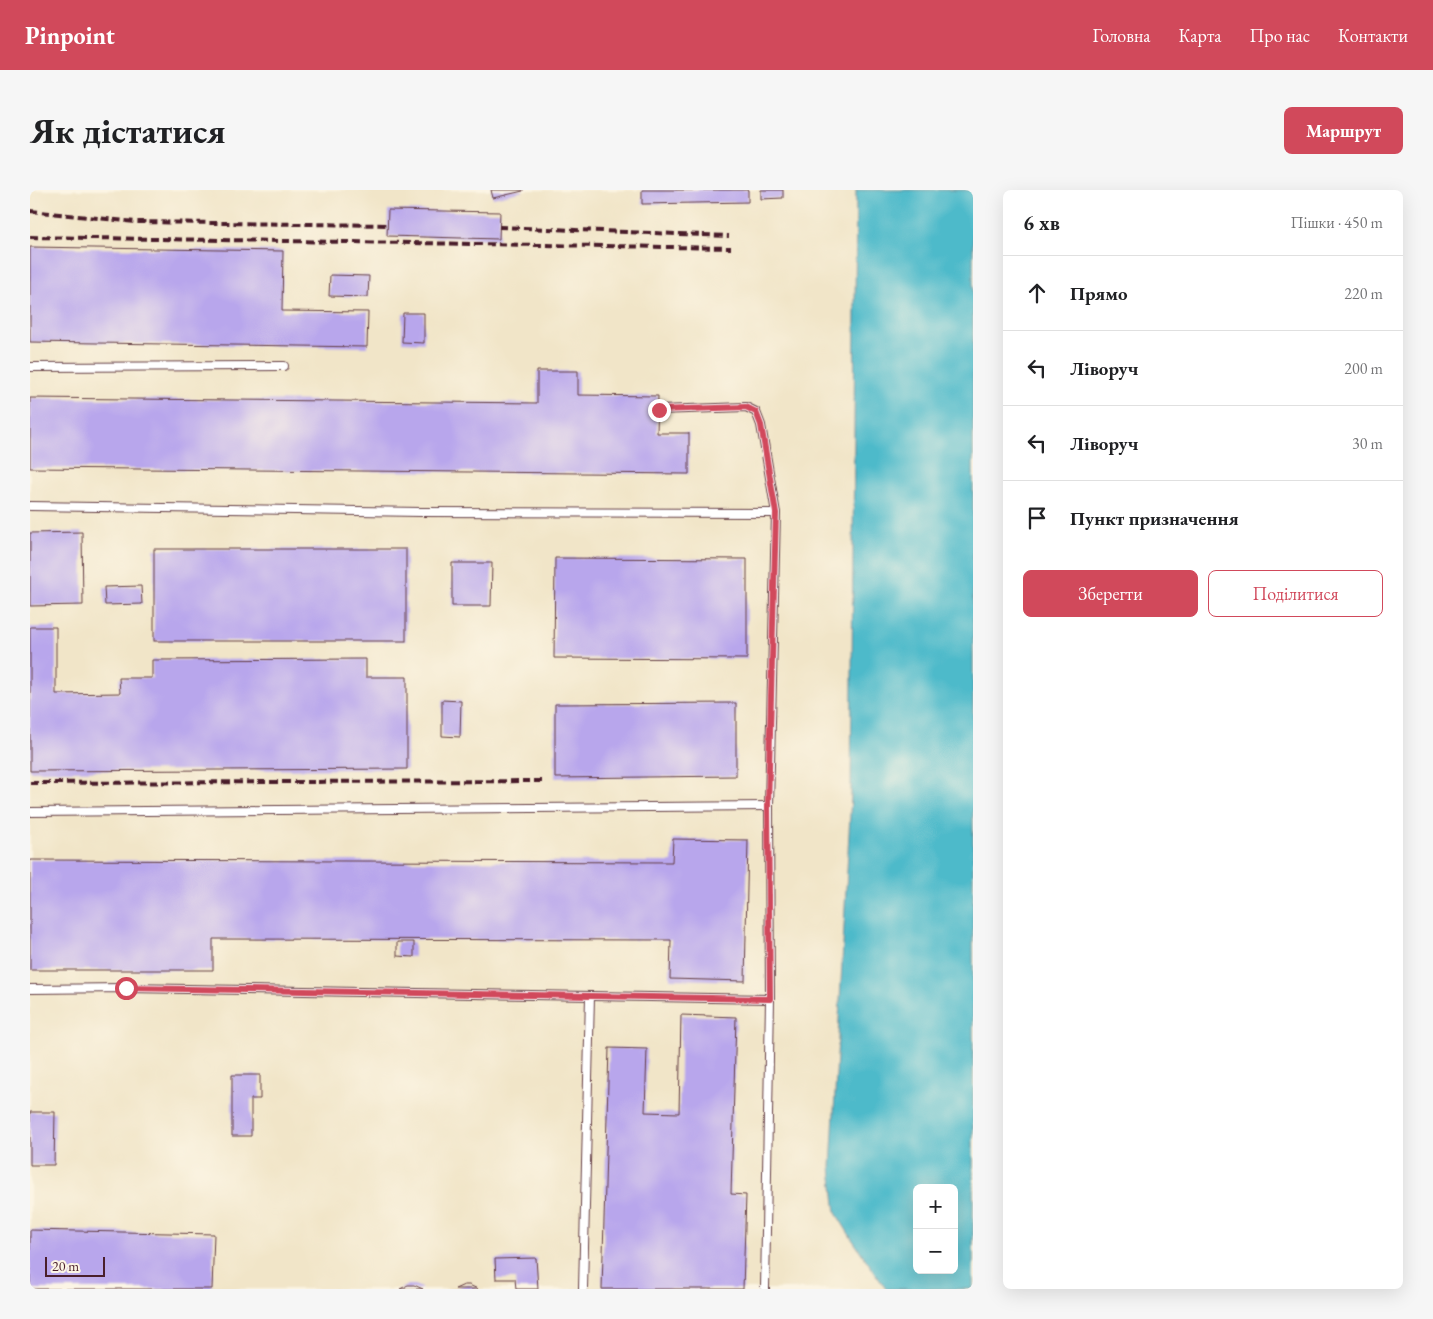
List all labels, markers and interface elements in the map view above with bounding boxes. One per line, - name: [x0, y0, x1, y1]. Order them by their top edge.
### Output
- text: Pinpoint: [25, 20, 115, 51]
- text: Головна: [1093, 24, 1150, 47]
- text: Карта: [1178, 24, 1221, 47]
- text: Про нас: [1249, 24, 1310, 47]
- text: Контакти: [1338, 24, 1408, 47]
- button: Маршрут: [1284, 107, 1403, 154]
- text: Як дістатися: [30, 108, 225, 153]
- text: 6 хв: [1023, 209, 1060, 236]
- text: Пішки · 450 m: [1290, 212, 1383, 233]
- icon: ahead: [1023, 279, 1051, 307]
- text: Прямо: [1070, 281, 1128, 306]
- text: 220 m: [1344, 283, 1383, 304]
- icon: left: [1023, 354, 1051, 382]
- text: Ліворуч: [1070, 356, 1138, 381]
- text: 200 m: [1344, 358, 1383, 379]
- route end: [648, 399, 671, 422]
- icon: left: [1023, 429, 1051, 457]
- text: Ліворуч: [1070, 431, 1138, 456]
- text: 30 m: [1352, 433, 1383, 454]
- icon: arrive: [1023, 504, 1051, 532]
- text: Пункт призначення: [1070, 506, 1239, 531]
- button: Зберегти: [1023, 570, 1198, 617]
- button: Поділитися: [1208, 570, 1383, 617]
- route start: [115, 977, 138, 1000]
- map controls: [913, 1184, 958, 1274]
- button: +: [913, 1184, 958, 1229]
- button: −: [913, 1229, 958, 1274]
- scale bar: [45, 1254, 105, 1277]
- text: 20 m: [52, 1257, 79, 1275]

